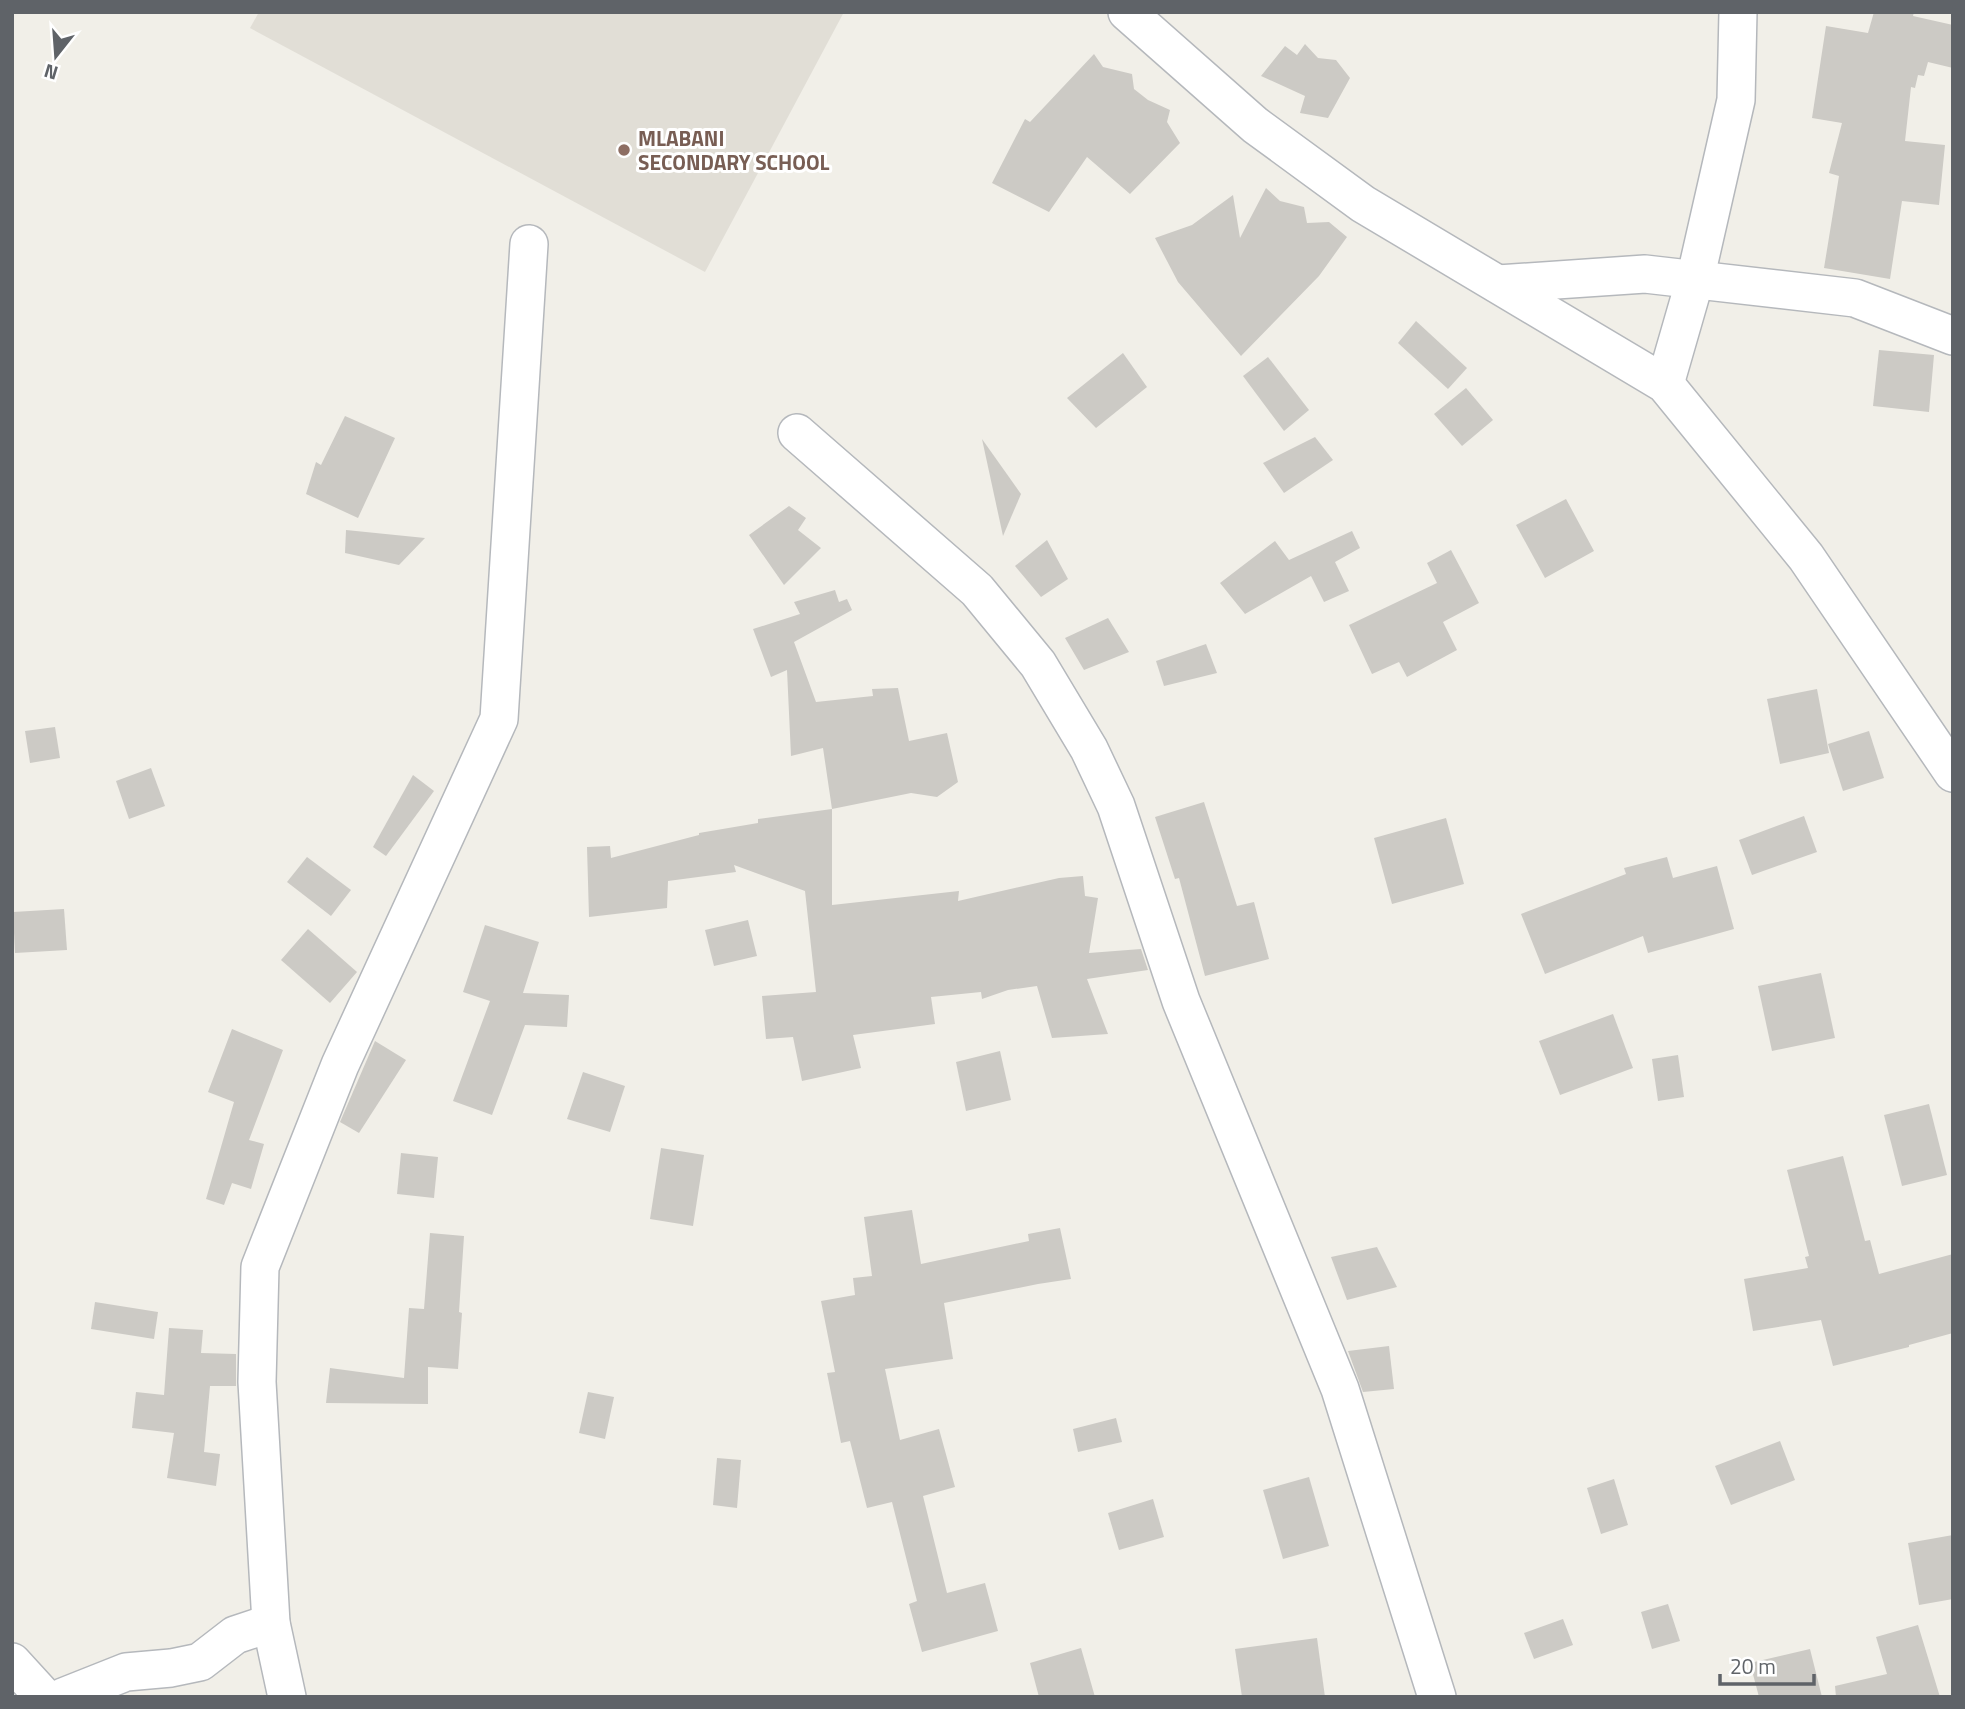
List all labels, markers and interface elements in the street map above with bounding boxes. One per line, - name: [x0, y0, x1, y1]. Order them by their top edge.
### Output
- north arrow: [21, 21, 91, 91]
- text: N: [40, 57, 61, 89]
- place label: MLABANI SECONDARY SCHOOL: [638, 122, 830, 178]
- marker: MLABANI SECONDARY SCHOOL: [616, 142, 632, 158]
- scale bar: [1720, 1642, 1814, 1686]
- text: 20 m: [1730, 1650, 1776, 1682]

